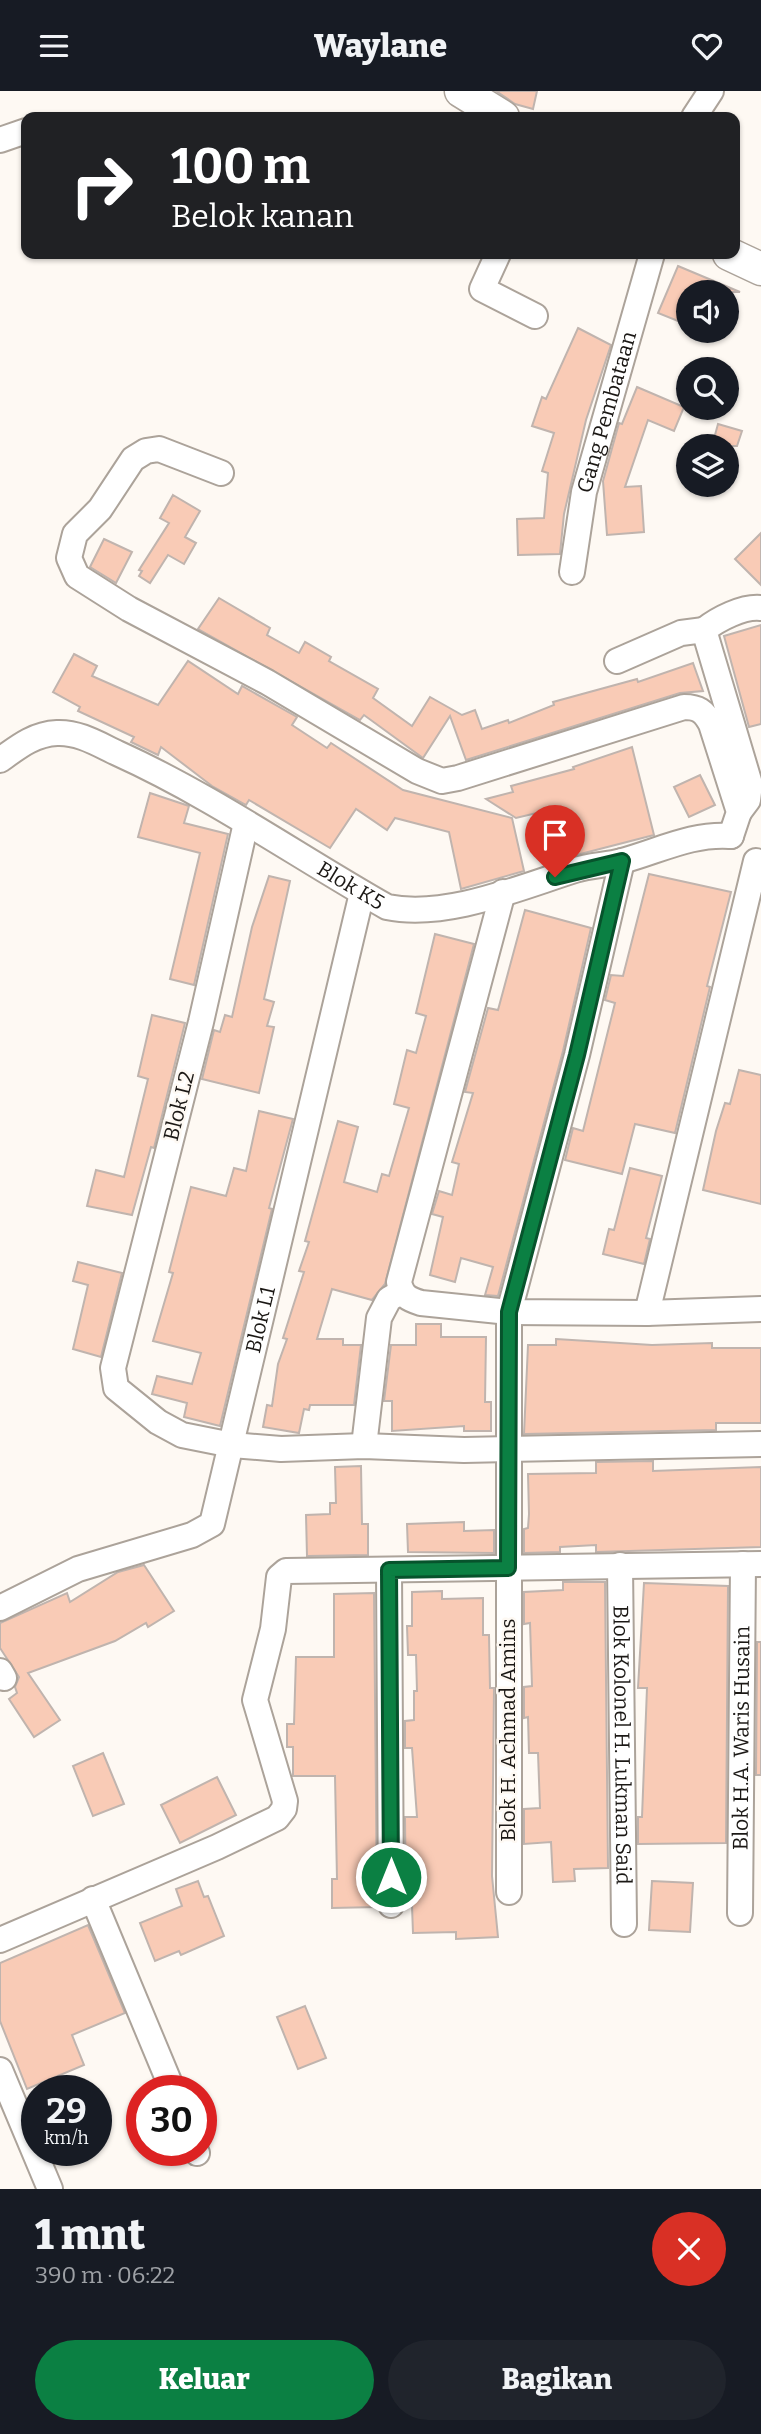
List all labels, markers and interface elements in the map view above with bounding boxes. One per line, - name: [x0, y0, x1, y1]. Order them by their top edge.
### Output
- icon: menu: [35, 27, 73, 65]
- text: Waylane: [314, 27, 447, 65]
- icon: heart: [688, 27, 726, 65]
- text: 100 m: [171, 137, 310, 196]
- icon: right: [56, 140, 147, 231]
- text: Belok kanan: [171, 197, 354, 235]
- map controls: [676, 280, 739, 497]
- button: sound: [676, 280, 739, 343]
- street label: Gang Pembataan: [571, 328, 642, 496]
- button: search: [676, 357, 739, 420]
- button: layers: [676, 434, 739, 497]
- pin: [525, 805, 585, 877]
- icon: arrive: [536, 816, 574, 854]
- street label: Blok K5: [312, 856, 389, 916]
- street label: Blok L2: [158, 1069, 200, 1143]
- street label: Blok L1: [240, 1283, 281, 1356]
- street label: Blok Kolonel H. Lukman Said: [607, 1605, 637, 1885]
- street label: Blok H. Achmad Amins: [495, 1618, 521, 1842]
- street label: Blok H.A. Waris Husain: [728, 1626, 755, 1850]
- position arrow: [354, 1840, 428, 1914]
- speed limit sign: 30: [126, 2075, 217, 2166]
- text: 29: [46, 2090, 87, 2132]
- text: km/h: [44, 2127, 89, 2149]
- text: 1 mnt: [35, 2210, 145, 2260]
- button: close: [652, 2212, 726, 2286]
- text: 390 m · 06:22: [35, 2261, 175, 2289]
- button: Keluar: [35, 2340, 374, 2420]
- button: Bagikan: [388, 2340, 726, 2420]

